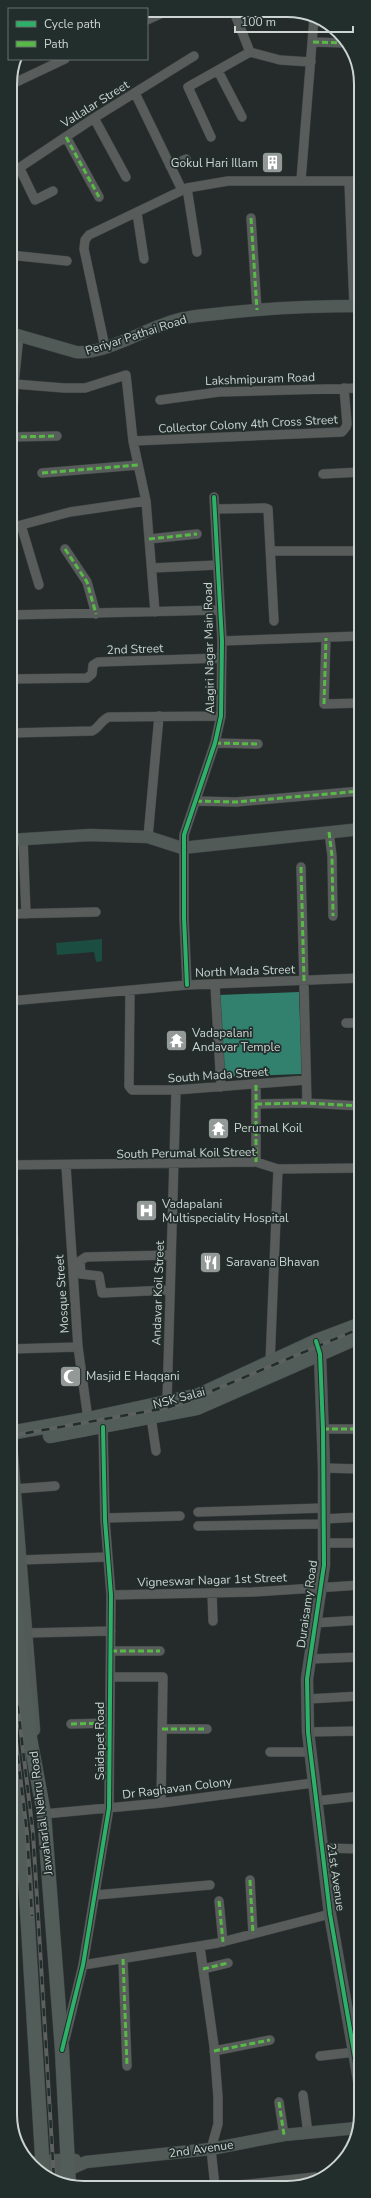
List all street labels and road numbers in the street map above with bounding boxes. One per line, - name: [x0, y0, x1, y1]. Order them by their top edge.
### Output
- street label: Vallalar Street: [57, 76, 133, 132]
- street label: Periyar Pathai Road: [83, 311, 189, 359]
- street label: Lakshmipuram Road: [205, 369, 315, 389]
- street label: Collector Colony 4th Cross Street: [158, 411, 339, 437]
- street label: Alagiri Nagar Main Road: [200, 582, 218, 714]
- street label: 2nd Street: [106, 640, 164, 658]
- street label: North Mada Street: [195, 961, 296, 981]
- street label: South Mada Street: [167, 1063, 270, 1086]
- street label: South Perumal Koil Street: [116, 1144, 256, 1162]
- street label: Andavar Koil Street: [148, 1240, 168, 1346]
- street label: Mosque Street: [51, 1253, 73, 1334]
- street label: NSK Salai: [151, 1383, 207, 1413]
- street label: Duraisamy Road: [293, 1559, 321, 1649]
- street label: Vigneswar Nagar 1st Street: [136, 1569, 288, 1591]
- street label: Saidapet Road: [92, 1702, 108, 1780]
- street label: Jawaharlal Nehru Road: [25, 1750, 57, 1877]
- street label: Dr Raghavan Colony: [121, 1773, 234, 1803]
- street label: 21st Avenue: [323, 1842, 349, 1912]
- street label: 2nd Avenue: [168, 2137, 234, 2161]

